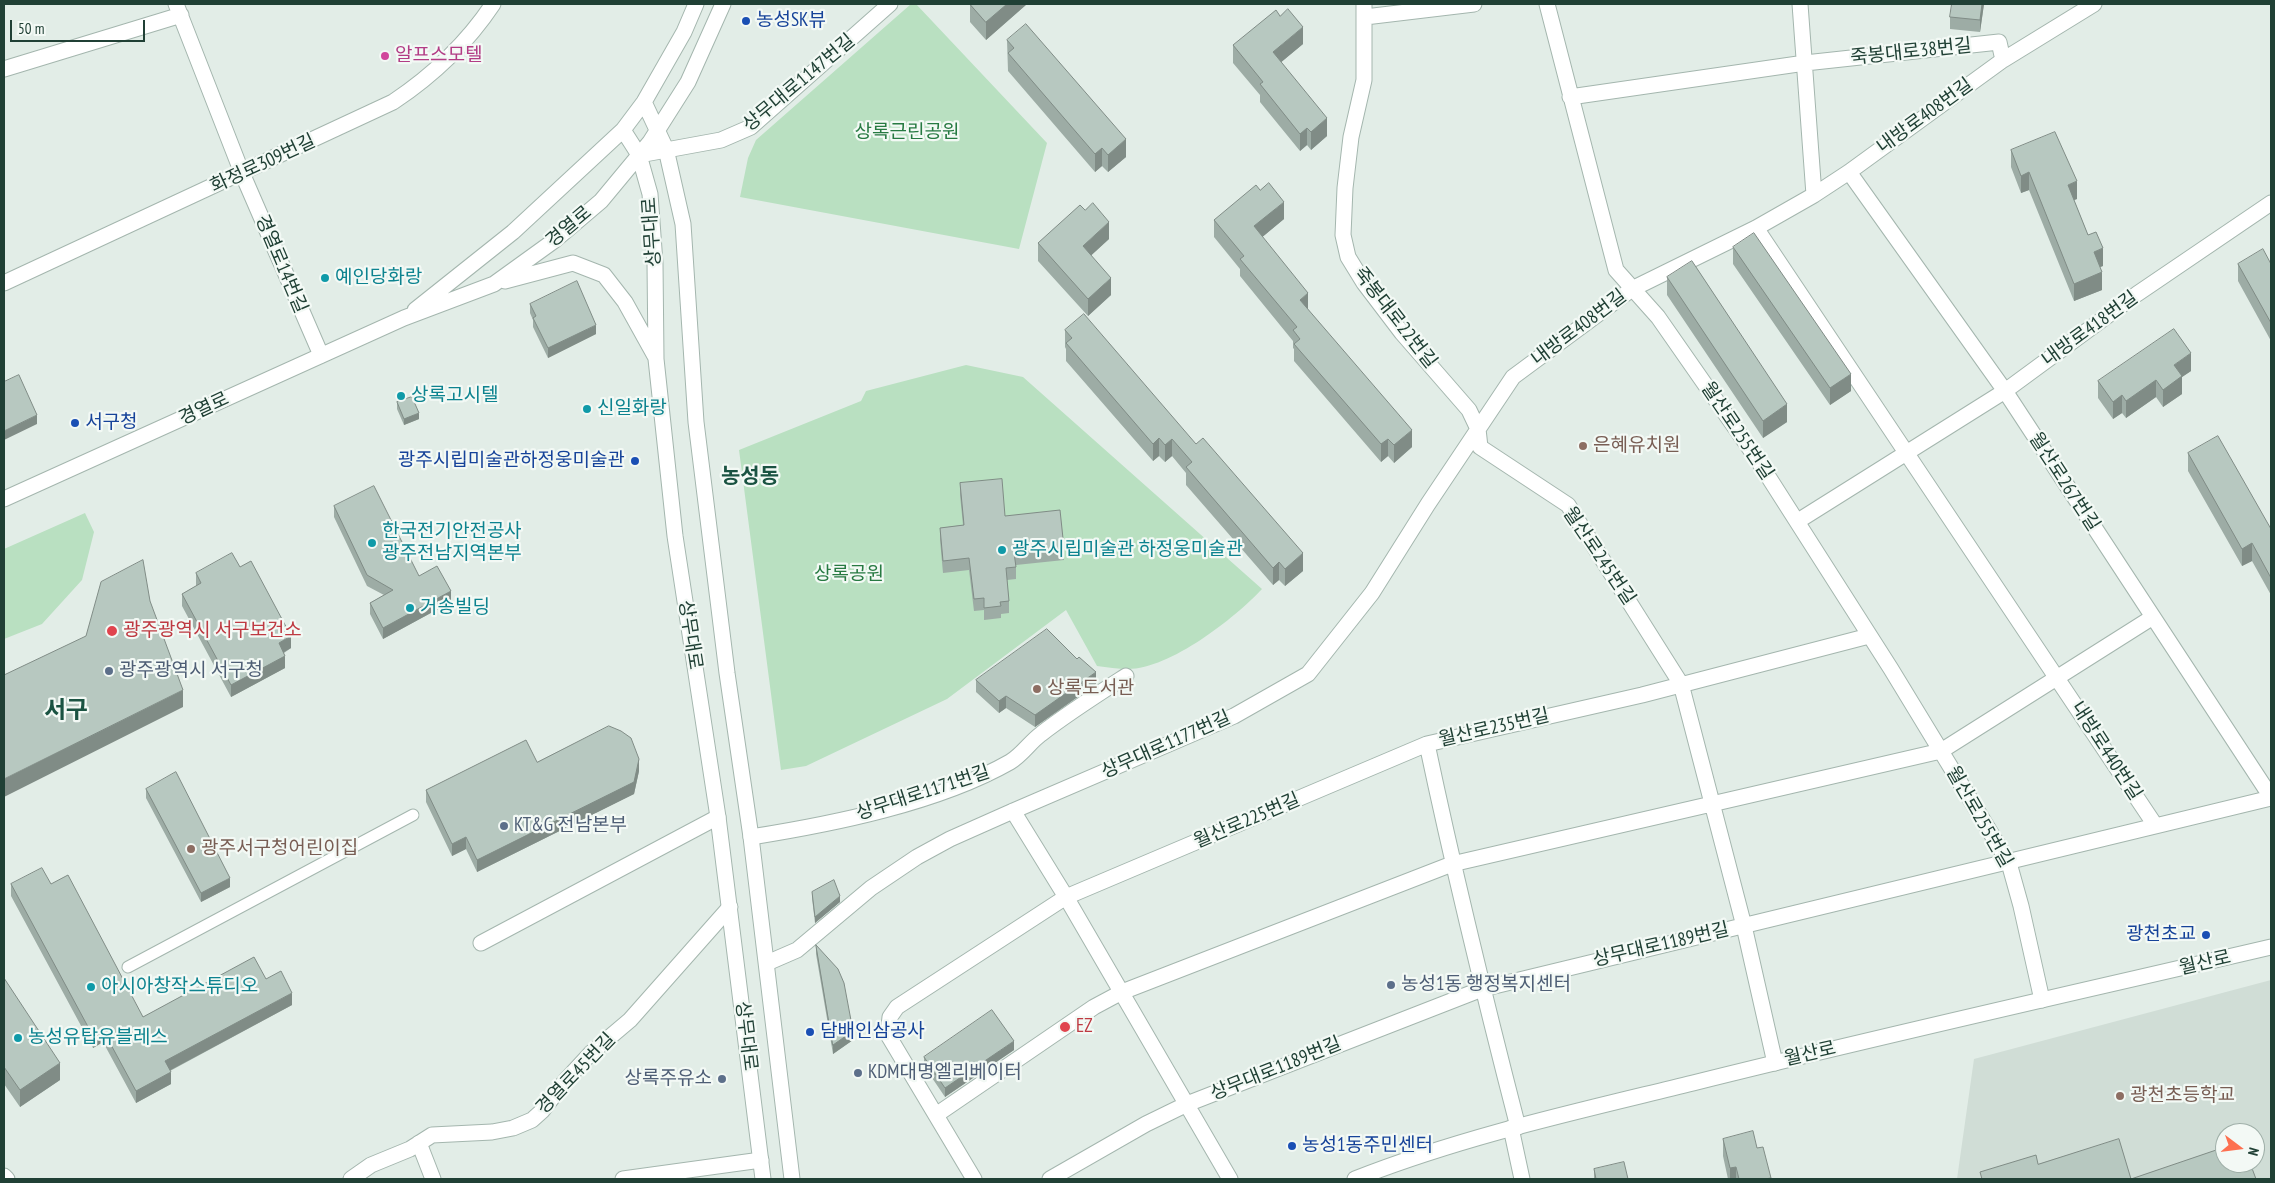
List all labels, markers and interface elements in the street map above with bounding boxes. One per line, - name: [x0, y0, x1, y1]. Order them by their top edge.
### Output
- scale bar: [12, 10, 148, 42]
- place label: 농성SK뷰: [756, 10, 826, 32]
- marker: 농성SK뷰: [740, 15, 752, 27]
- text: 50 m: [18, 19, 44, 38]
- street label: 상무대로1147번길: [738, 30, 860, 136]
- street label: 죽봉대로38번길: [1849, 34, 1973, 70]
- place label: 알프스모텔: [395, 45, 482, 67]
- marker: 알프스모텔: [379, 50, 391, 62]
- street label: 내방로408번길: [1873, 74, 1977, 158]
- park label: 상록근린공원: [855, 122, 959, 144]
- street label: 화정로309번길: [207, 130, 319, 198]
- street label: 상무대로: [638, 196, 666, 268]
- street label: 경열로: [542, 201, 596, 253]
- street label: 경열로14번길: [250, 211, 312, 317]
- street label: 죽봉대로22번길: [1348, 263, 1442, 373]
- place label: 예인당화랑: [335, 267, 422, 289]
- marker: 예인당화랑: [319, 272, 331, 284]
- street label: 내방로408번길: [1527, 285, 1631, 371]
- street label: 내방로418번길: [2038, 287, 2142, 371]
- street label: 월산로255번길: [1696, 378, 1778, 484]
- place label: 상록고시텔: [411, 385, 498, 407]
- street label: 경열로: [175, 388, 233, 430]
- marker: 상록고시텔: [395, 390, 407, 402]
- place label: 신일화랑: [597, 398, 667, 420]
- marker: 신일화랑: [581, 403, 593, 415]
- place label: 서구청: [85, 412, 137, 434]
- marker: 서구청: [69, 417, 81, 429]
- street label: 월산로267번길: [2024, 428, 2104, 536]
- place label: 은혜유치원: [1593, 435, 1680, 457]
- marker: 은혜유치원: [1577, 440, 1589, 452]
- place label: 광주시립미술관하정웅미술관: [398, 450, 625, 472]
- marker: 광주시립미술관하정웅미술관: [629, 455, 641, 467]
- district label: 농성동: [721, 464, 779, 490]
- street label: 월산로245번길: [1558, 503, 1640, 609]
- place label: 한국전기안전공사 광주전남지역본부: [382, 521, 522, 565]
- marker: 한국전기안전공사 광주전남지역본부: [366, 537, 378, 549]
- place label: 광주시립미술관 하정웅미술관: [1012, 539, 1243, 561]
- marker: 광주시립미술관 하정웅미술관: [996, 544, 1008, 556]
- park label: 상록공원: [814, 564, 884, 586]
- place label: 거송빌딩: [420, 597, 490, 619]
- street label: 상무대로: [673, 599, 707, 671]
- marker: 거송빌딩: [404, 602, 416, 614]
- place label: 광주광역시 서구보건소: [123, 620, 302, 642]
- marker: 광주광역시 서구보건소: [105, 624, 119, 638]
- place label: 광주광역시 서구청: [119, 660, 263, 682]
- marker: 광주광역시 서구청: [103, 665, 115, 677]
- place label: 상록도서관: [1047, 678, 1134, 700]
- marker: 상록도서관: [1031, 683, 1043, 695]
- district label: 서구: [44, 697, 88, 725]
- street label: 내방로440번길: [2066, 697, 2146, 805]
- street label: 월산로235번길: [1436, 704, 1552, 752]
- street label: 상무대로1177번길: [1098, 706, 1234, 784]
- street label: 상무대로1171번길: [853, 761, 993, 825]
- street label: 월산로255번길: [1941, 762, 2017, 872]
- street label: 월산로225번길: [1191, 788, 1303, 854]
- place label: KT&G 전남본부: [514, 815, 627, 837]
- marker: KT&G 전남본부: [498, 820, 510, 832]
- place label: 광주서구청어린이집: [201, 838, 358, 860]
- marker: 광주서구청어린이집: [185, 843, 197, 855]
- street label: 상무대로1189번길: [1591, 918, 1731, 972]
- place label: 광천초교: [2126, 924, 2196, 946]
- marker: 광천초교: [2200, 929, 2212, 941]
- street label: 월산로: [2177, 946, 2233, 980]
- place label: 농성1동 행정복지센터: [1401, 974, 1571, 996]
- place label: 아시아창작스튜디오: [101, 976, 258, 998]
- marker: 농성1동 행정복지센터: [1385, 979, 1397, 991]
- marker: 아시아창작스튜디오: [85, 981, 97, 993]
- street label: 상무대로: [730, 1000, 762, 1072]
- place label: EZ: [1076, 1016, 1092, 1038]
- marker: EZ: [1058, 1020, 1072, 1034]
- place label: 담배인삼공사: [820, 1021, 925, 1043]
- marker: 담배인삼공사: [804, 1026, 816, 1038]
- place label: 농성유탑유블레스: [28, 1027, 168, 1049]
- street label: 경열로45번길: [532, 1028, 620, 1120]
- marker: 농성유탑유블레스: [12, 1032, 24, 1044]
- street label: 상무대로1189번길: [1207, 1032, 1345, 1106]
- street label: 월산로: [1782, 1037, 1838, 1071]
- place label: KDM대명엘리베이터: [868, 1062, 1022, 1084]
- marker: KDM대명엘리베이터: [852, 1067, 864, 1079]
- place label: 상록주유소: [625, 1068, 712, 1090]
- marker: 상록주유소: [716, 1073, 728, 1085]
- place label: 광천초등학교: [2130, 1085, 2235, 1107]
- marker: 광천초등학교: [2114, 1090, 2126, 1102]
- north arrow: [2215, 1123, 2265, 1173]
- place label: 농성1동주민센터: [1302, 1135, 1433, 1157]
- marker: 농성1동주민센터: [1286, 1140, 1298, 1152]
- text: N: [2244, 1146, 2263, 1158]

